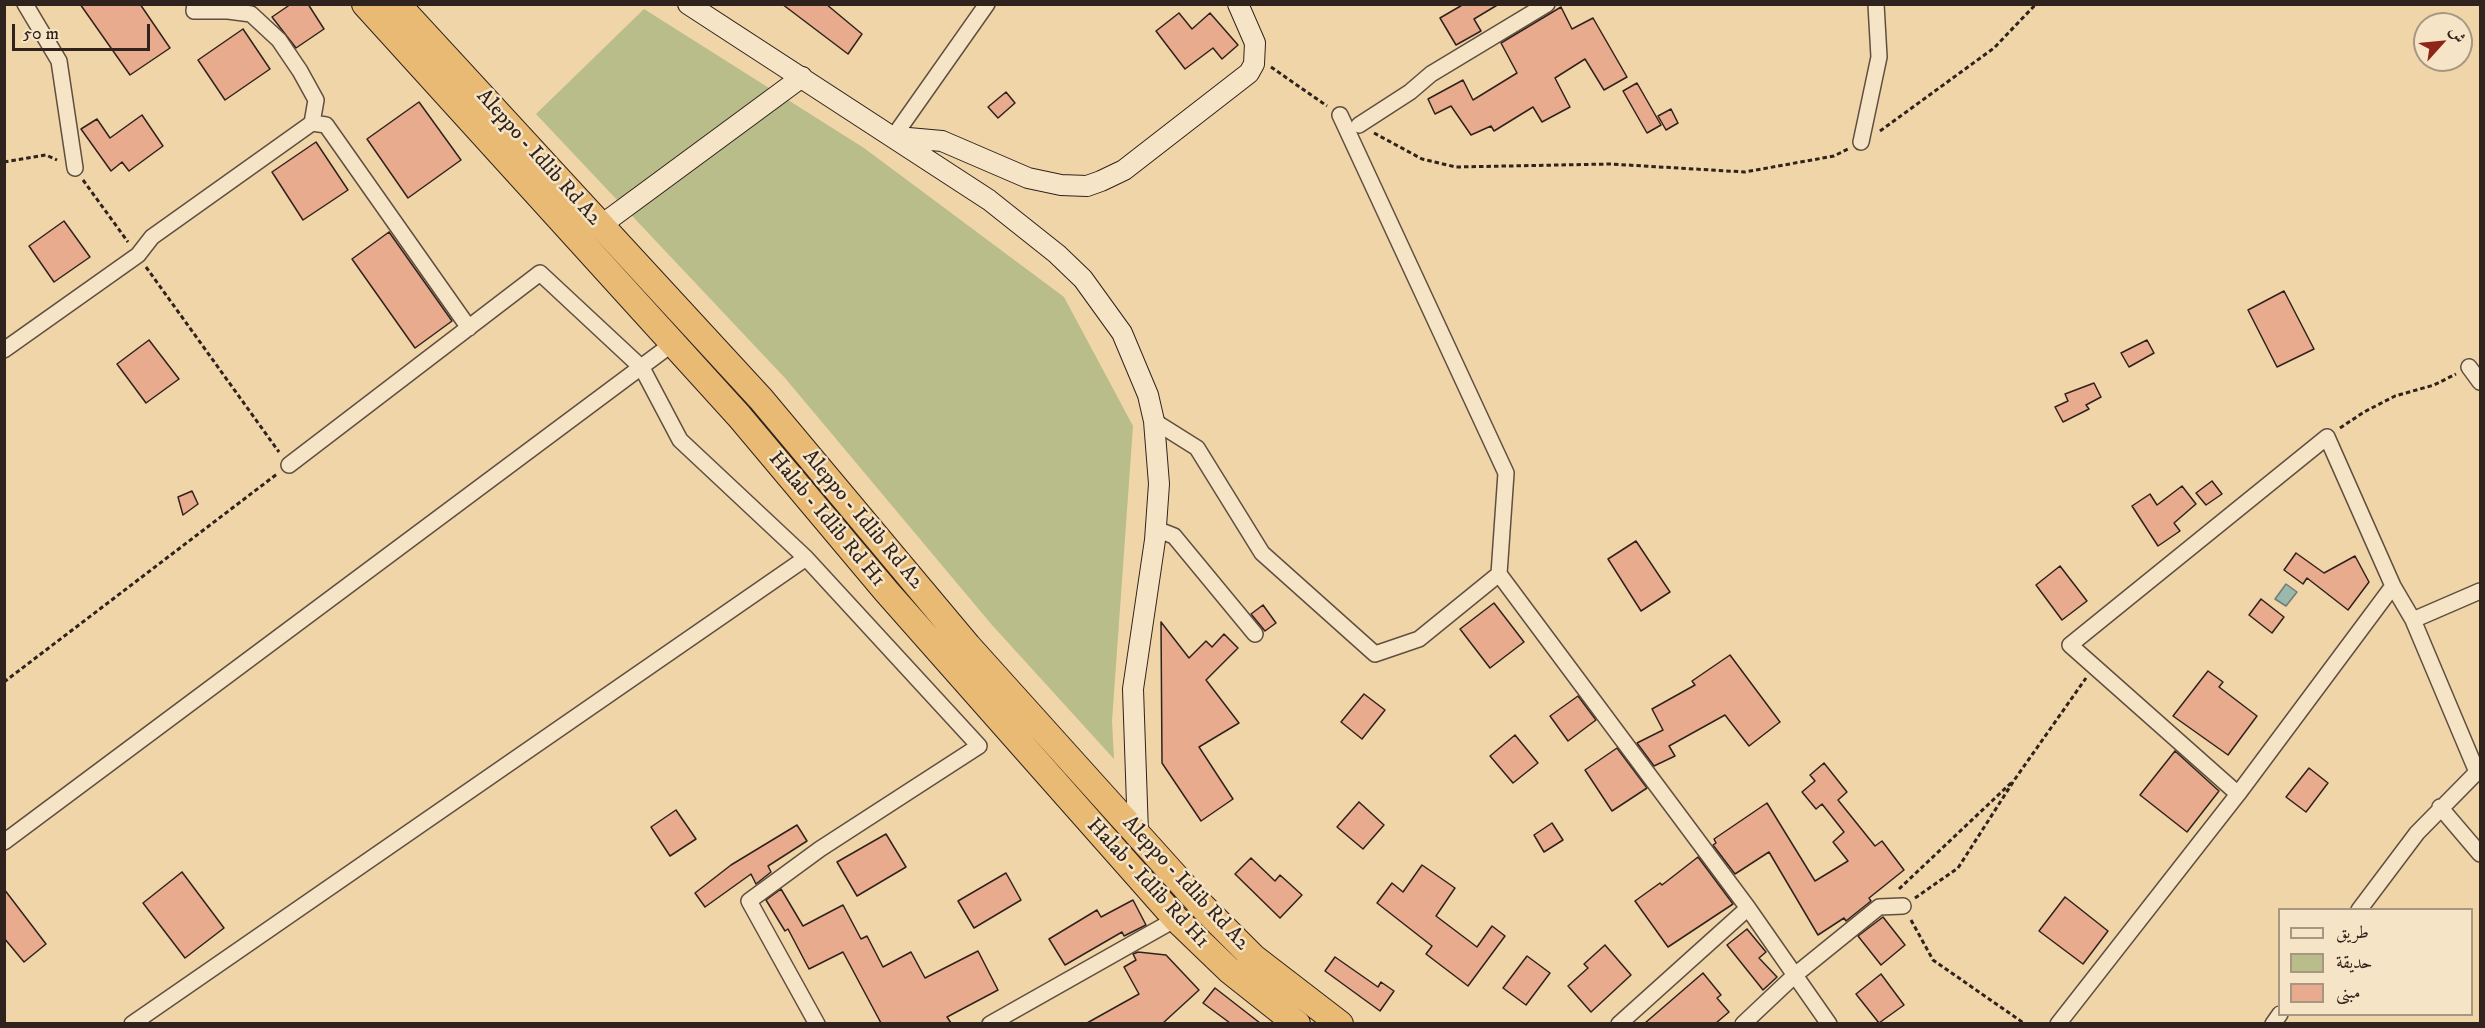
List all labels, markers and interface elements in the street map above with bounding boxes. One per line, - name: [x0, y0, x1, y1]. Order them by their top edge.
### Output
- scale bar: [15, 12, 153, 50]
- north arrow: [2413, 12, 2473, 72]
- text: 50 m: [23, 23, 59, 45]
- text: ش: [2445, 23, 2470, 46]
- street label: Aleppo - Idlib Rd A2: [470, 85, 606, 231]
- street label: Aleppo - Idlib Rd A2: [796, 445, 928, 595]
- street label: Halab - Idlib Rd H1: [762, 447, 890, 593]
- street label: Aleppo - Idlib Rd A2: [1116, 812, 1254, 956]
- street label: Halab - Idlib Rd H1: [1080, 814, 1214, 954]
- legend: [2278, 908, 2473, 1016]
- text: طريق: [2336, 922, 2369, 944]
- text: حديقة: [2336, 952, 2372, 974]
- text: مبنى: [2336, 982, 2361, 1004]

